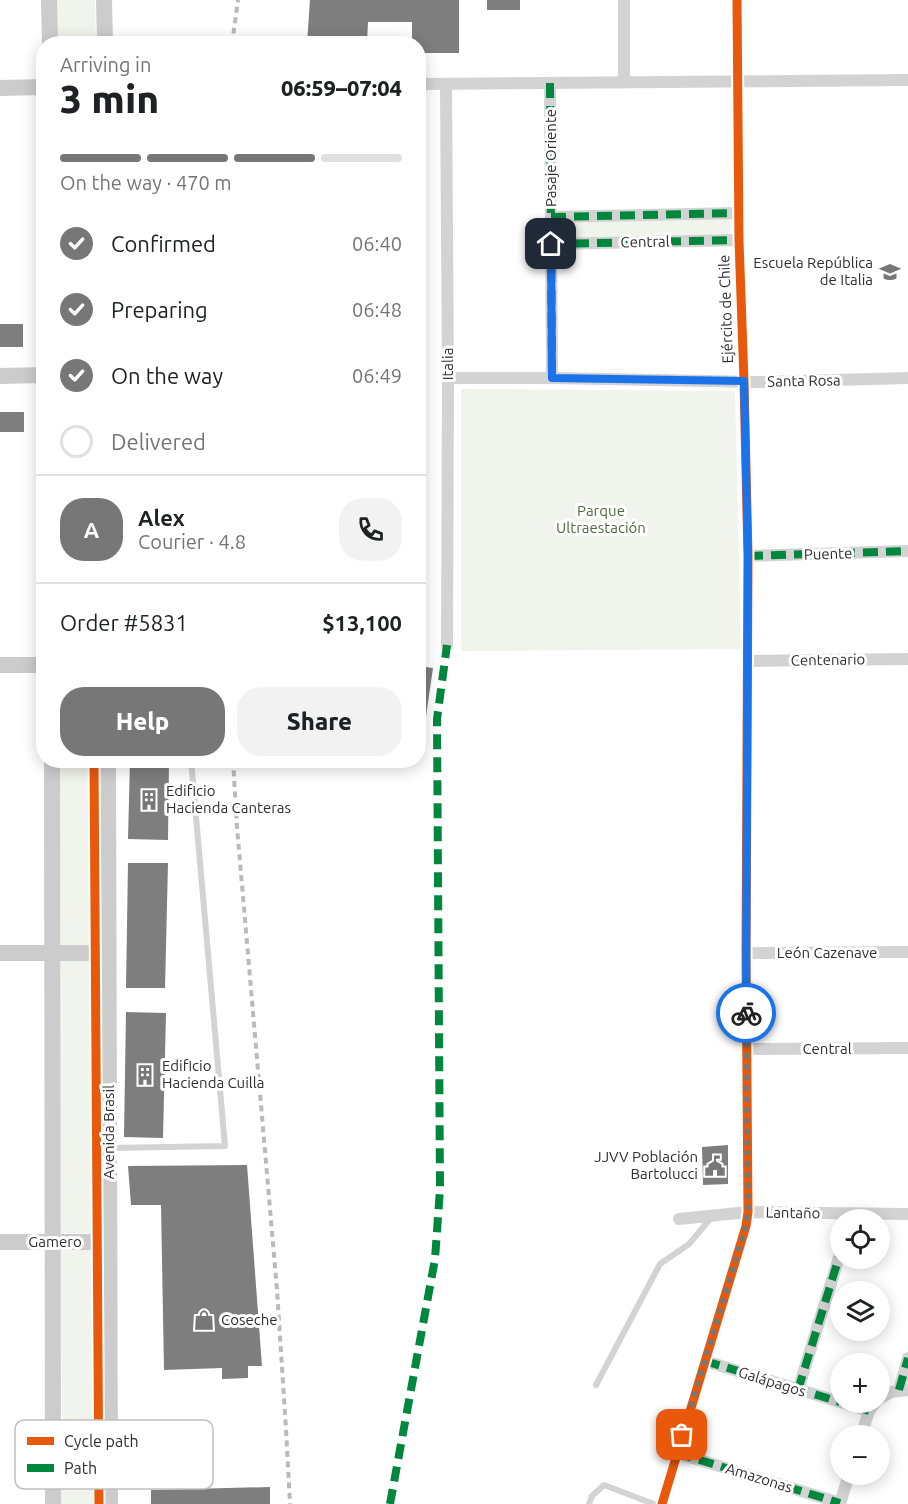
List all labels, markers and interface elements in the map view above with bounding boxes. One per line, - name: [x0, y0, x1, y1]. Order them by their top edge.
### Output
- text: Arriving in: [60, 53, 151, 76]
- text: 06:59–07:04: [281, 75, 402, 100]
- text: 3 min: [60, 77, 159, 120]
- street label: Pasaje Oriente: [542, 109, 559, 207]
- text: On the way · 470 m: [60, 171, 232, 194]
- pin: [525, 218, 576, 269]
- icon: check: [60, 227, 93, 260]
- icon: home: [534, 227, 567, 260]
- text: Confirmed: [111, 231, 216, 256]
- text: 06:40: [352, 232, 402, 255]
- street label: Central: [620, 233, 670, 250]
- street label: Ejército de Chile: [715, 254, 736, 364]
- place label: Escuela República de Italia: [753, 254, 873, 288]
- school or university icon: Escuela República de Italia: [878, 260, 902, 284]
- icon: check: [60, 293, 93, 326]
- text: Preparing: [111, 297, 208, 322]
- text: 06:48: [352, 298, 402, 321]
- street label: Italia: [439, 348, 456, 380]
- icon: check: [60, 359, 93, 392]
- text: On the way: [111, 363, 223, 388]
- text: 06:49: [352, 364, 402, 387]
- street label: Santa Rosa: [767, 371, 841, 390]
- text: Delivered: [111, 429, 206, 454]
- button: phone: [339, 498, 402, 561]
- park label: Parque Ultraestación: [556, 502, 646, 536]
- text: Alex: [138, 505, 185, 530]
- text: A: [84, 517, 99, 542]
- text: Courier · 4.8: [138, 530, 246, 553]
- street label: Puente: [803, 544, 853, 563]
- text: Order #5831: [60, 610, 188, 635]
- text: $13,100: [322, 610, 402, 635]
- street label: Centenario: [791, 650, 865, 669]
- button: Help: [60, 687, 225, 756]
- button: Share: [237, 687, 402, 756]
- place label: Edificio Hacienda Canteras: [166, 782, 291, 816]
- building icon: Edificio Hacienda Canteras: [137, 788, 161, 812]
- street label: León Cazenave: [777, 944, 877, 961]
- courier: [716, 983, 776, 1043]
- icon: bike: [730, 997, 763, 1030]
- street label: Central: [802, 1040, 852, 1057]
- place label: Edificio Hacienda Cuilla: [162, 1057, 264, 1091]
- building icon: Edificio Hacienda Cuilla: [133, 1063, 157, 1087]
- street label: Avenida Brasil: [100, 1085, 117, 1179]
- place label: JJVV Población Bartolucci: [594, 1148, 698, 1182]
- public building icon: JJVV Población Bartolucci: [703, 1154, 727, 1178]
- street label: Lantaño: [765, 1204, 821, 1221]
- map controls: [830, 1209, 890, 1485]
- button: locate: [830, 1209, 890, 1269]
- street label: Gamero: [28, 1233, 82, 1250]
- button: layers: [830, 1281, 890, 1341]
- shop icon: Coseche: [192, 1308, 216, 1332]
- place label: Coseche: [221, 1311, 278, 1328]
- button: +: [830, 1353, 890, 1413]
- street label: Galápagos: [736, 1363, 808, 1400]
- pin: [656, 1409, 707, 1460]
- icon: bag: [665, 1418, 698, 1451]
- legend: [15, 1420, 213, 1489]
- button: −: [830, 1425, 890, 1485]
- text: Cycle path: [64, 1432, 139, 1450]
- text: Path: [64, 1459, 97, 1477]
- street label: Amazonas: [724, 1459, 794, 1496]

